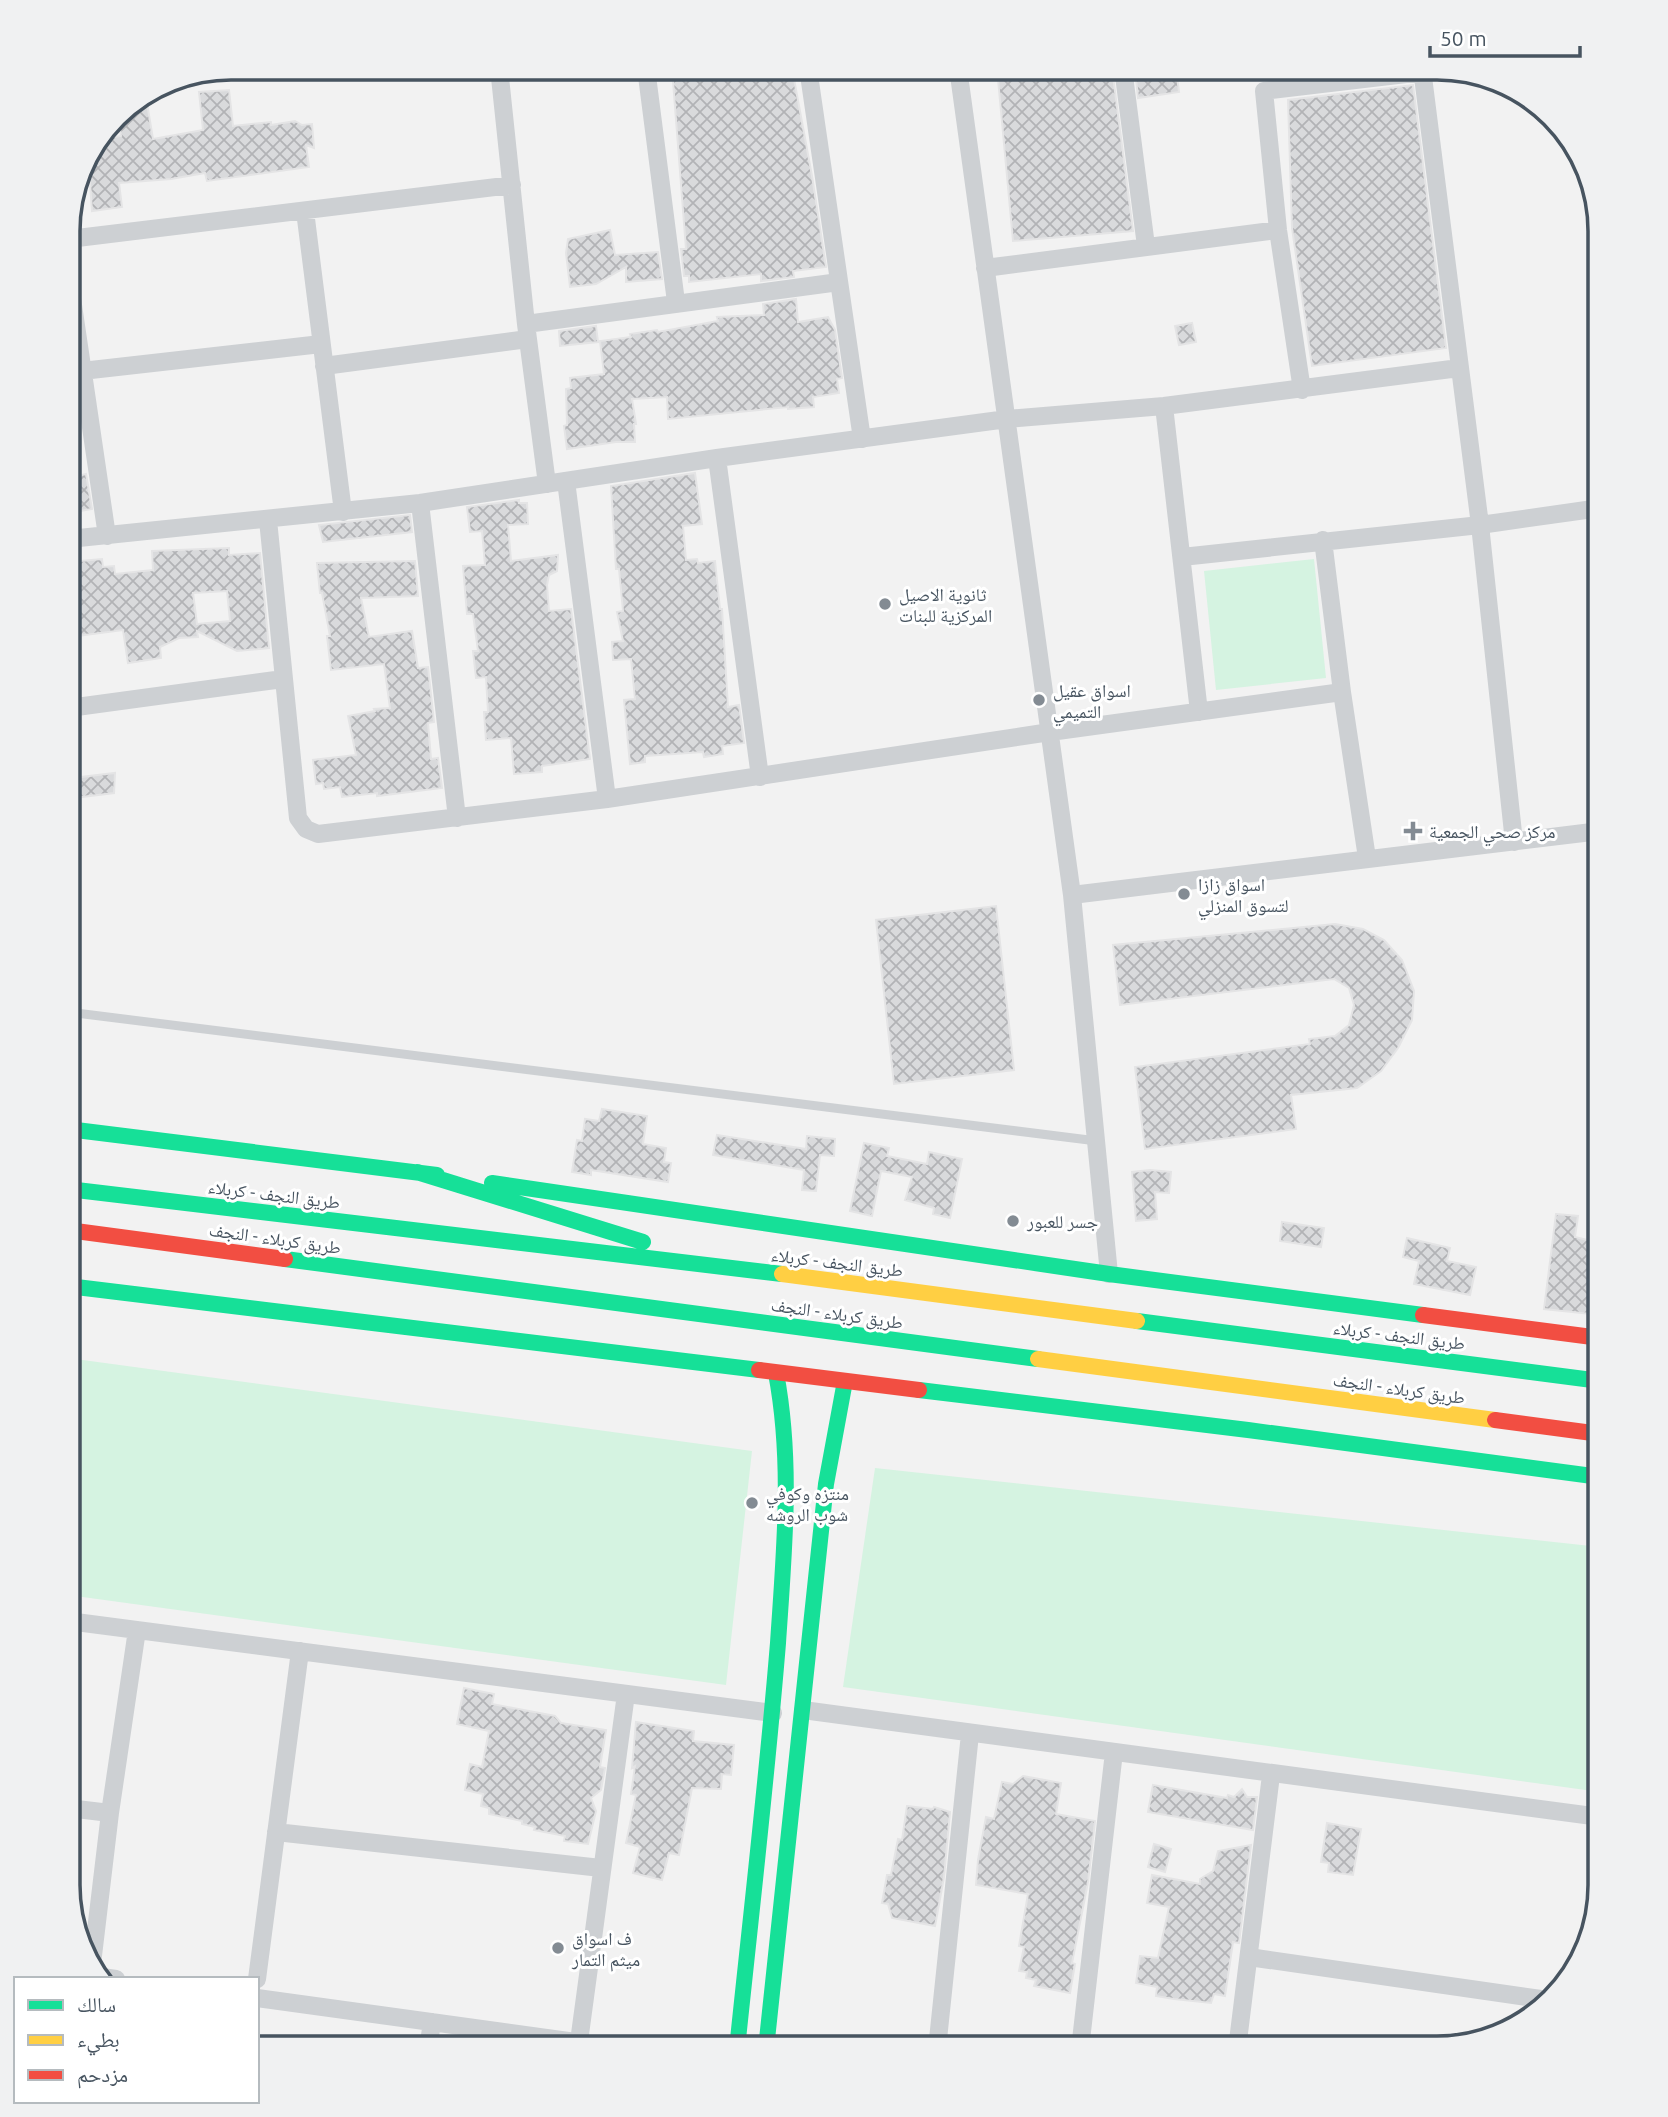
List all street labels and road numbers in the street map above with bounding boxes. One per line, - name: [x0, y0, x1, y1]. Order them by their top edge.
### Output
- street label: طريق النجف - کربلاء: [207, 1176, 341, 1214]
- street label: طريق کربلاء - النجف: [207, 1219, 342, 1259]
- street label: طريق النجف - کربلاء: [770, 1244, 904, 1282]
- street label: طريق کربلاء - النجف: [769, 1294, 904, 1334]
- street label: طريق النجف - کربلاء: [1332, 1317, 1466, 1355]
- street label: طريق کربلاء - النجف: [1331, 1369, 1466, 1409]

